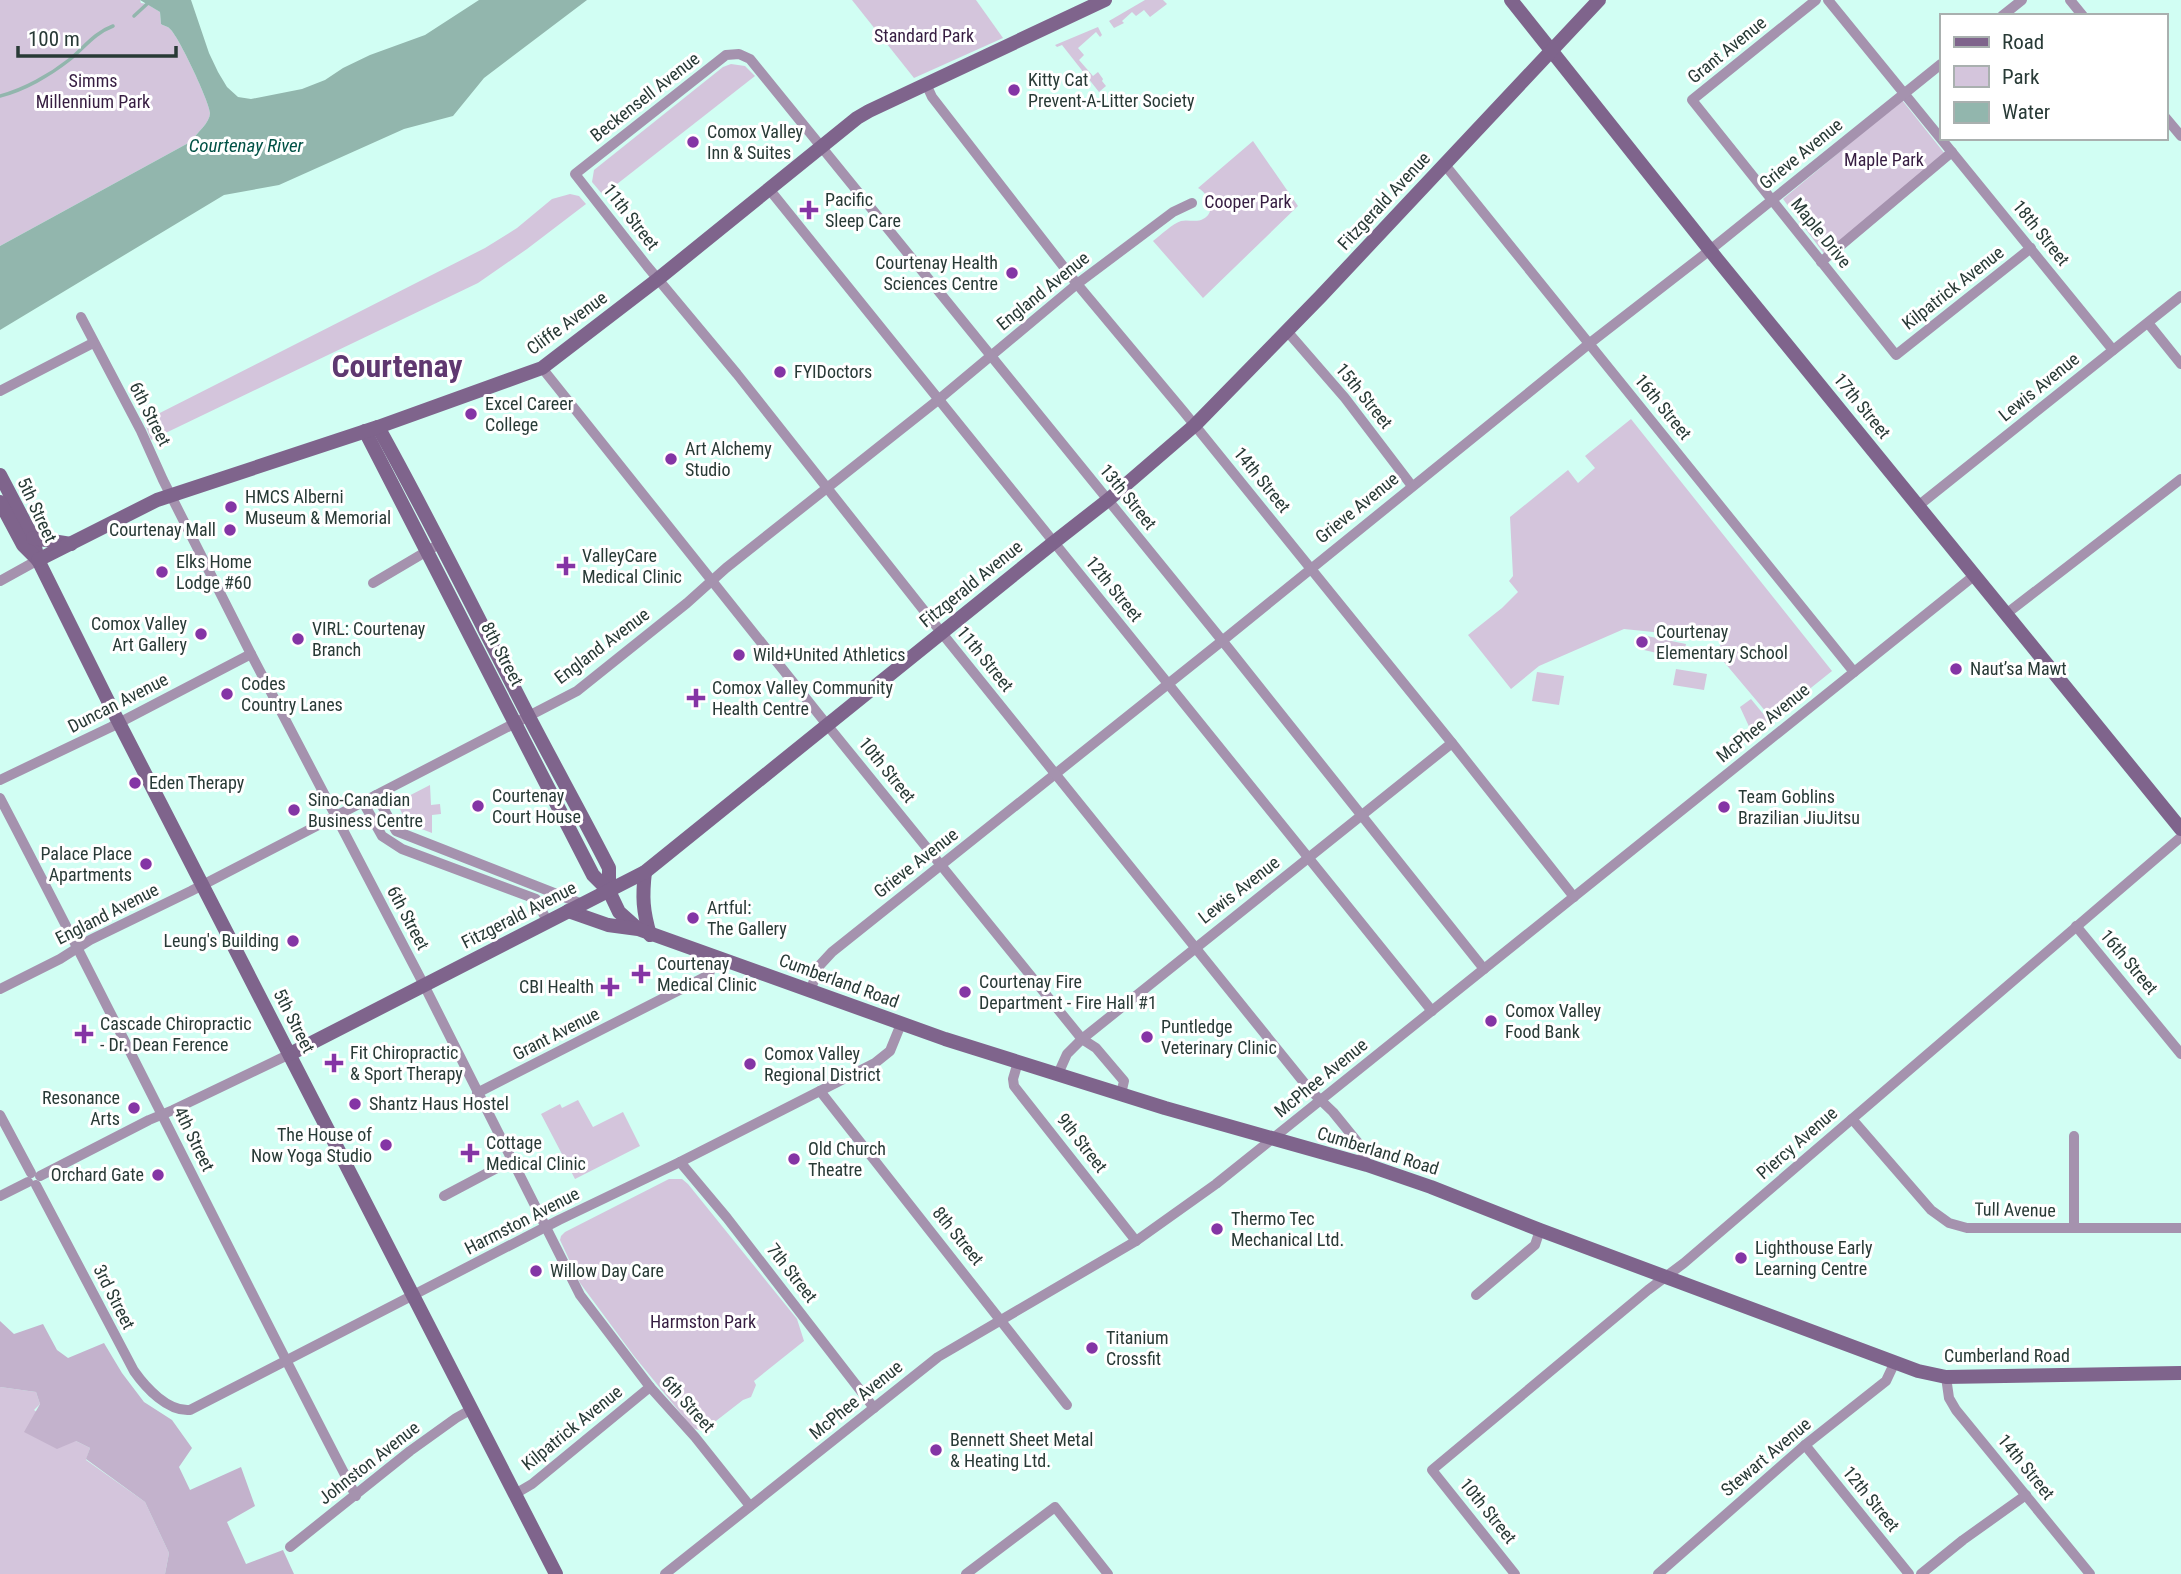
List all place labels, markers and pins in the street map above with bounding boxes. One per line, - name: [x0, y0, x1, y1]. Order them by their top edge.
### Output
- place label: Kitty Cat Prevent-A-Litter Society: [1028, 69, 1195, 111]
- marker: Kitty Cat Prevent-A-Litter Society: [1006, 82, 1022, 98]
- place label: Comox Valley Inn & Suites: [707, 121, 804, 163]
- marker: Comox Valley Inn & Suites: [685, 134, 701, 150]
- place label: Pacific Sleep Care: [825, 189, 901, 231]
- marker: Pacific Sleep Care: [799, 200, 819, 220]
- place label: Courtenay Health Sciences Centre: [875, 252, 998, 294]
- marker: Courtenay Health Sciences Centre: [1004, 265, 1020, 281]
- place label: FYIDoctors: [794, 361, 872, 382]
- marker: FYIDoctors: [772, 364, 788, 380]
- place label: Excel Career College: [485, 393, 574, 435]
- marker: Excel Career College: [463, 406, 479, 422]
- place label: Art Alchemy Studio: [685, 438, 772, 480]
- marker: Art Alchemy Studio: [663, 451, 679, 467]
- place label: HMCS Alberni Museum & Memorial: [245, 486, 391, 528]
- marker: HMCS Alberni Museum & Memorial: [223, 499, 239, 515]
- place label: Courtenay Mall: [109, 519, 216, 540]
- marker: Courtenay Mall: [222, 522, 238, 538]
- place label: ValleyCare Medical Clinic: [582, 545, 682, 587]
- place label: Elks Home Lodge #60: [176, 551, 252, 593]
- marker: ValleyCare Medical Clinic: [556, 556, 576, 576]
- marker: Elks Home Lodge #60: [154, 564, 170, 580]
- place label: Comox Valley Art Gallery: [91, 613, 188, 655]
- place label: VIRL: Courtenay Branch: [312, 618, 426, 660]
- place label: Courtenay Elementary School: [1656, 621, 1788, 663]
- marker: Comox Valley Art Gallery: [193, 626, 209, 642]
- marker: VIRL: Courtenay Branch: [290, 631, 306, 647]
- marker: Courtenay Elementary School: [1634, 634, 1650, 650]
- place label: Wild+United Athletics: [753, 644, 905, 665]
- marker: Wild+United Athletics: [731, 647, 747, 663]
- place label: Naut’sa Mawt: [1970, 658, 2067, 679]
- marker: Naut’sa Mawt: [1948, 661, 1964, 677]
- place label: Codes Country Lanes: [241, 673, 343, 715]
- place label: Comox Valley Community Health Centre: [712, 677, 893, 719]
- marker: Codes Country Lanes: [219, 686, 235, 702]
- marker: Comox Valley Community Health Centre: [686, 688, 706, 708]
- place label: Eden Therapy: [149, 772, 245, 793]
- marker: Eden Therapy: [127, 775, 143, 791]
- place label: Courtenay Court House: [492, 785, 581, 827]
- place label: Team Goblins Brazilian JiuJitsu: [1738, 786, 1860, 828]
- place label: Sino-Canadian Business Centre: [308, 789, 423, 831]
- marker: Courtenay Court House: [470, 798, 486, 814]
- marker: Team Goblins Brazilian JiuJitsu: [1716, 799, 1732, 815]
- marker: Sino-Canadian Business Centre: [286, 802, 302, 818]
- place label: Palace Place Apartments: [40, 843, 132, 885]
- marker: Palace Place Apartments: [138, 856, 154, 872]
- place label: Artful: The Gallery: [707, 897, 787, 939]
- marker: Artful: The Gallery: [685, 910, 701, 926]
- place label: Leung's Building: [163, 930, 279, 951]
- marker: Leung's Building: [285, 933, 301, 949]
- place label: Courtenay Medical Clinic: [657, 953, 757, 995]
- marker: Courtenay Medical Clinic: [631, 964, 651, 984]
- place label: Courtenay Fire Department - Fire Hall #1: [979, 971, 1157, 1013]
- place label: CBI Health: [519, 976, 594, 997]
- marker: CBI Health: [600, 977, 620, 997]
- marker: Courtenay Fire Department - Fire Hall #1: [957, 984, 973, 1000]
- place label: Comox Valley Food Bank: [1505, 1000, 1602, 1042]
- place label: Cascade Chiropractic - Dr. Dean Ference: [100, 1013, 252, 1055]
- marker: Comox Valley Food Bank: [1483, 1013, 1499, 1029]
- place label: Puntledge Veterinary Clinic: [1161, 1016, 1277, 1058]
- marker: Cascade Chiropractic - Dr. Dean Ference: [74, 1024, 94, 1044]
- marker: Puntledge Veterinary Clinic: [1139, 1029, 1155, 1045]
- place label: Fit Chiropractic & Sport Therapy: [350, 1042, 463, 1084]
- place label: Comox Valley Regional District: [764, 1043, 881, 1085]
- marker: Fit Chiropractic & Sport Therapy: [324, 1053, 344, 1073]
- marker: Comox Valley Regional District: [742, 1056, 758, 1072]
- place label: Resonance Arts: [42, 1087, 120, 1129]
- place label: Shantz Haus Hostel: [369, 1093, 509, 1114]
- marker: Shantz Haus Hostel: [347, 1096, 363, 1112]
- marker: Resonance Arts: [126, 1100, 142, 1116]
- place label: The House of Now Yoga Studio: [251, 1124, 372, 1166]
- place label: Cottage Medical Clinic: [486, 1132, 586, 1174]
- marker: The House of Now Yoga Studio: [378, 1137, 394, 1153]
- place label: Old Church Theatre: [808, 1138, 886, 1180]
- marker: Cottage Medical Clinic: [460, 1143, 480, 1163]
- marker: Old Church Theatre: [786, 1151, 802, 1167]
- place label: Orchard Gate: [51, 1164, 144, 1185]
- marker: Orchard Gate: [150, 1167, 166, 1183]
- place label: Thermo Tec Mechanical Ltd.: [1231, 1208, 1344, 1250]
- marker: Thermo Tec Mechanical Ltd.: [1209, 1221, 1225, 1237]
- place label: Lighthouse Early Learning Centre: [1755, 1237, 1873, 1279]
- marker: Lighthouse Early Learning Centre: [1733, 1250, 1749, 1266]
- place label: Willow Day Care: [550, 1260, 664, 1281]
- marker: Willow Day Care: [528, 1263, 544, 1279]
- place label: Titanium Crossfit: [1106, 1327, 1169, 1369]
- marker: Titanium Crossfit: [1084, 1340, 1100, 1356]
- place label: Bennett Sheet Metal & Heating Ltd.: [950, 1429, 1093, 1471]
- marker: Bennett Sheet Metal & Heating Ltd.: [928, 1442, 944, 1458]

